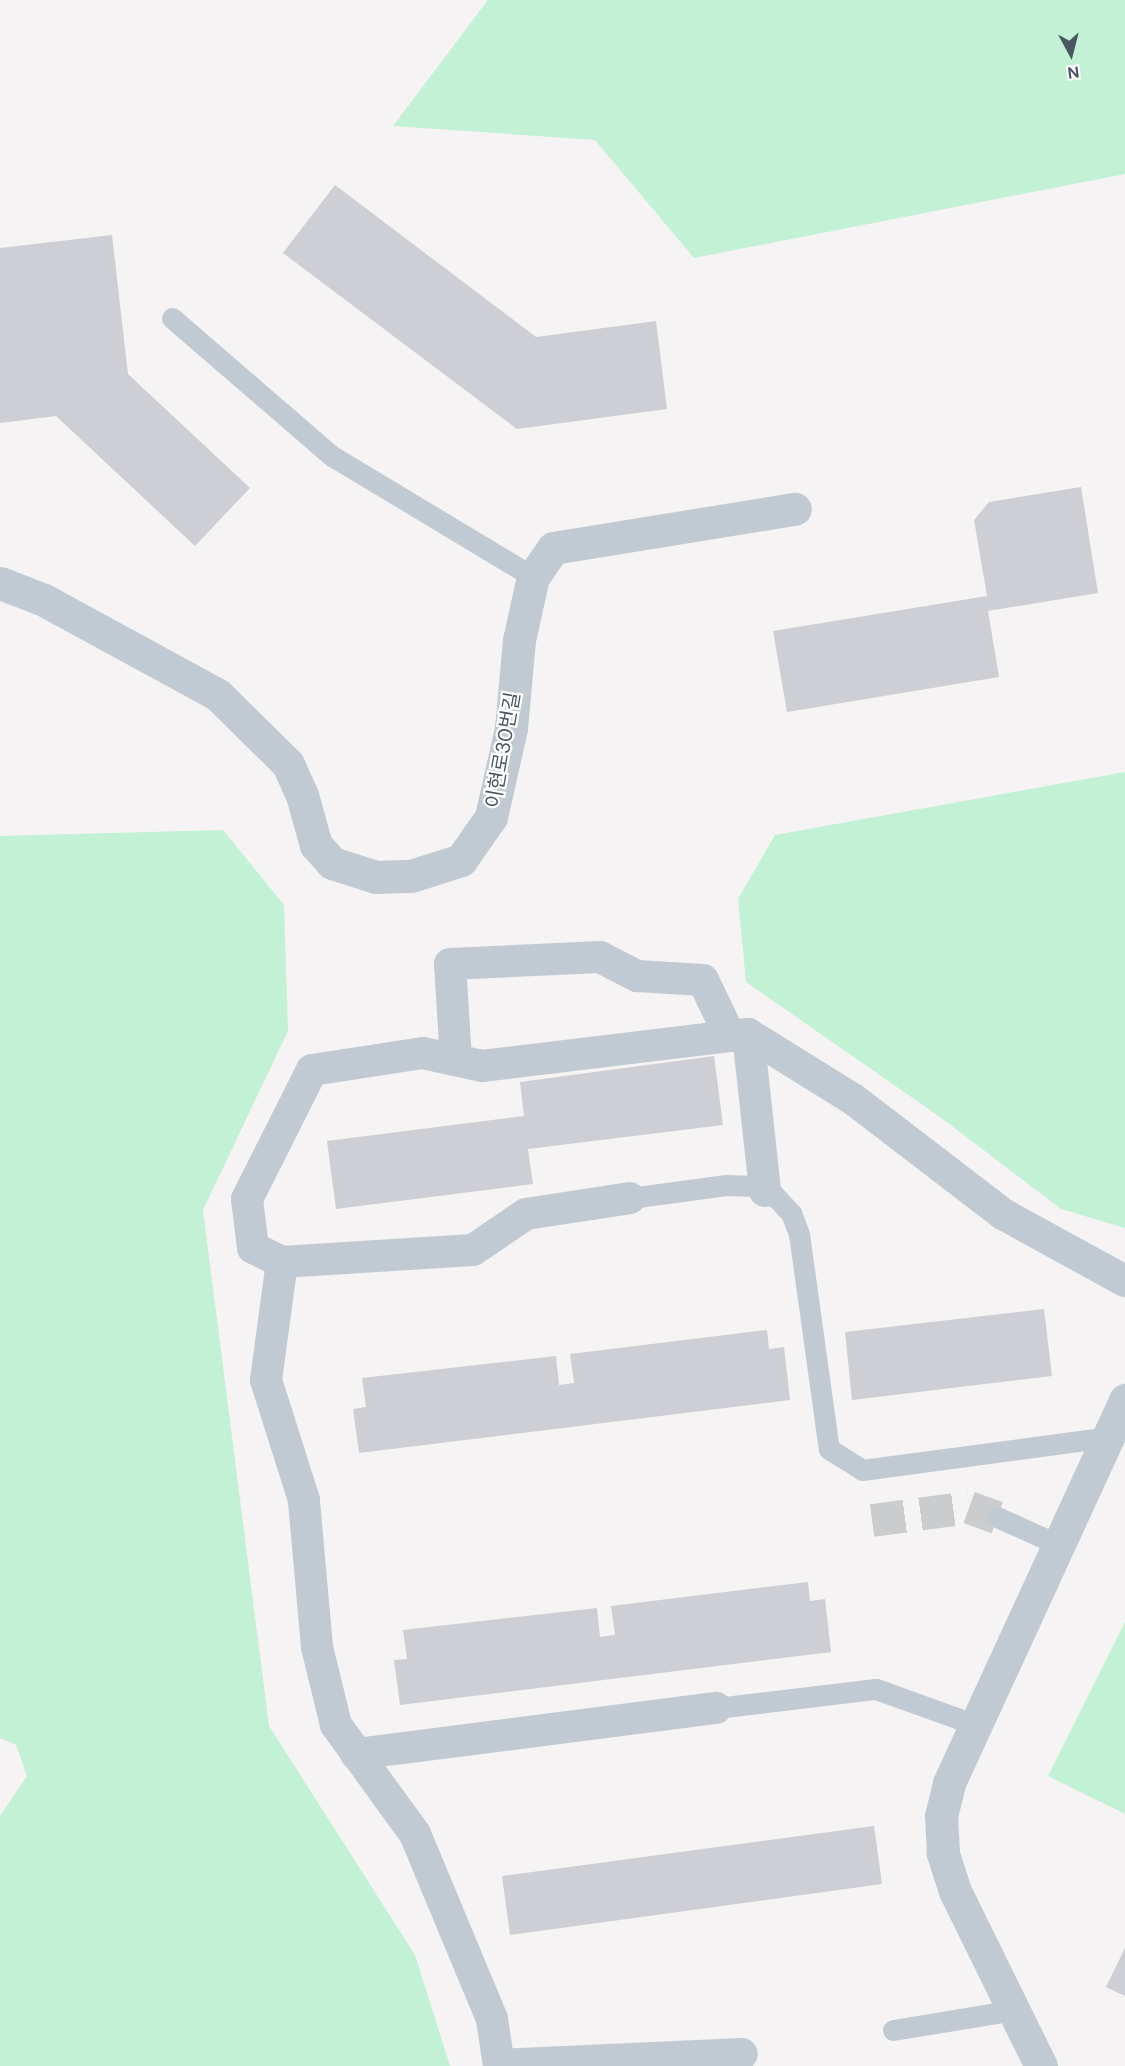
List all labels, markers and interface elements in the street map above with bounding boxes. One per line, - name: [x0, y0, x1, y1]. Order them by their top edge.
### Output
- north arrow: [1041, 24, 1101, 84]
- text: N: [1066, 61, 1080, 83]
- street label: 이현로30번길: [481, 690, 525, 810]

